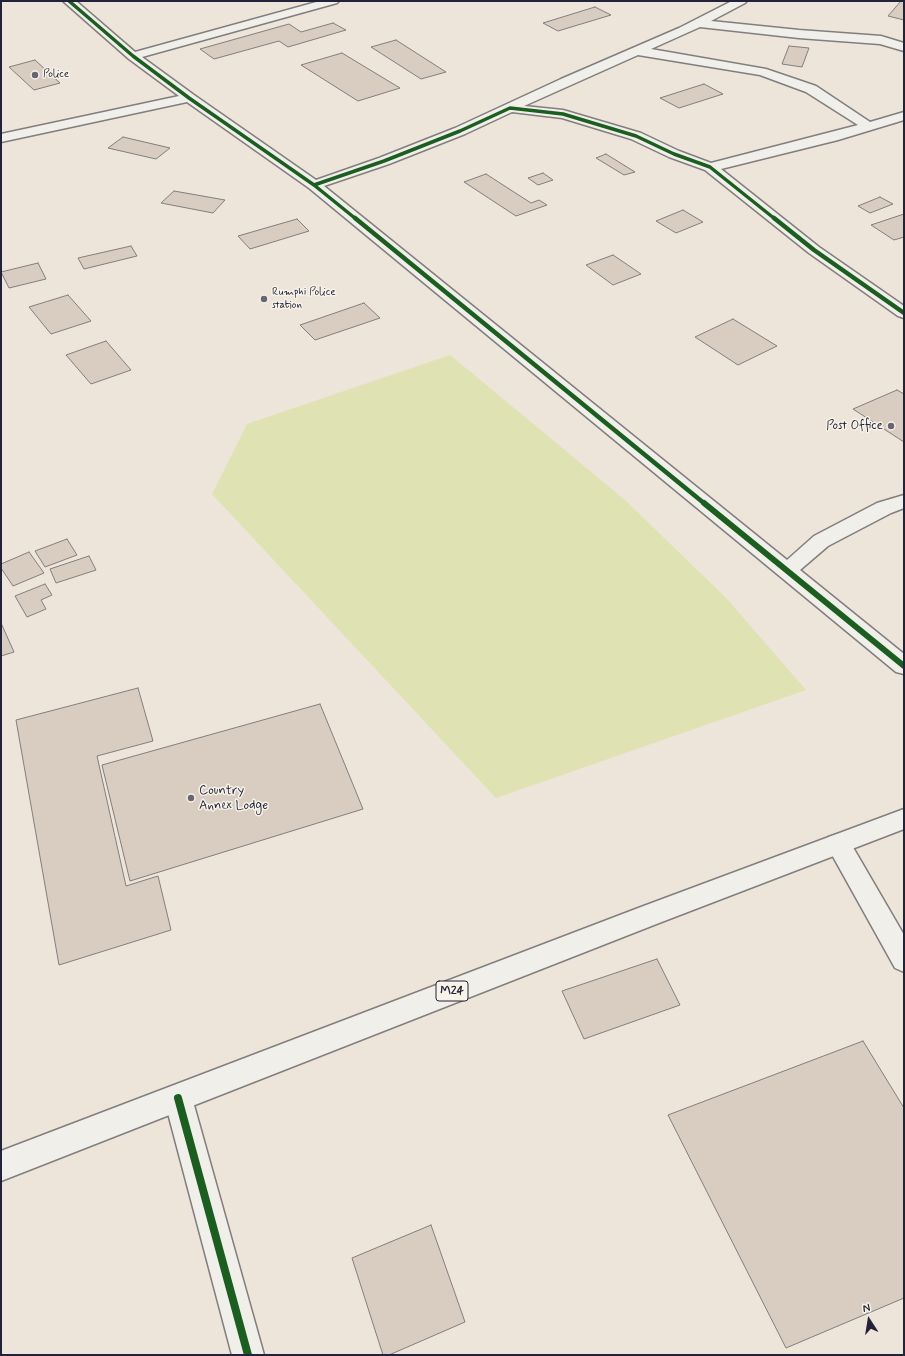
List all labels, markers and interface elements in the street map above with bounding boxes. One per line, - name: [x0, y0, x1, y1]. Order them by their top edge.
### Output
- place label: Police: [43, 68, 69, 82]
- marker: Police: [30, 70, 40, 80]
- place label: Rumphi Police station: [272, 286, 336, 312]
- marker: Rumphi Police station: [259, 294, 269, 304]
- place label: Post Office: [826, 418, 883, 434]
- marker: Post Office: [886, 421, 896, 431]
- place label: Country Annex Lodge: [199, 783, 268, 814]
- marker: Country Annex Lodge: [186, 793, 196, 803]
- road number: M24: [436, 981, 468, 1001]
- north arrow: [849, 1300, 889, 1340]
- text: N: [861, 1301, 872, 1316]

